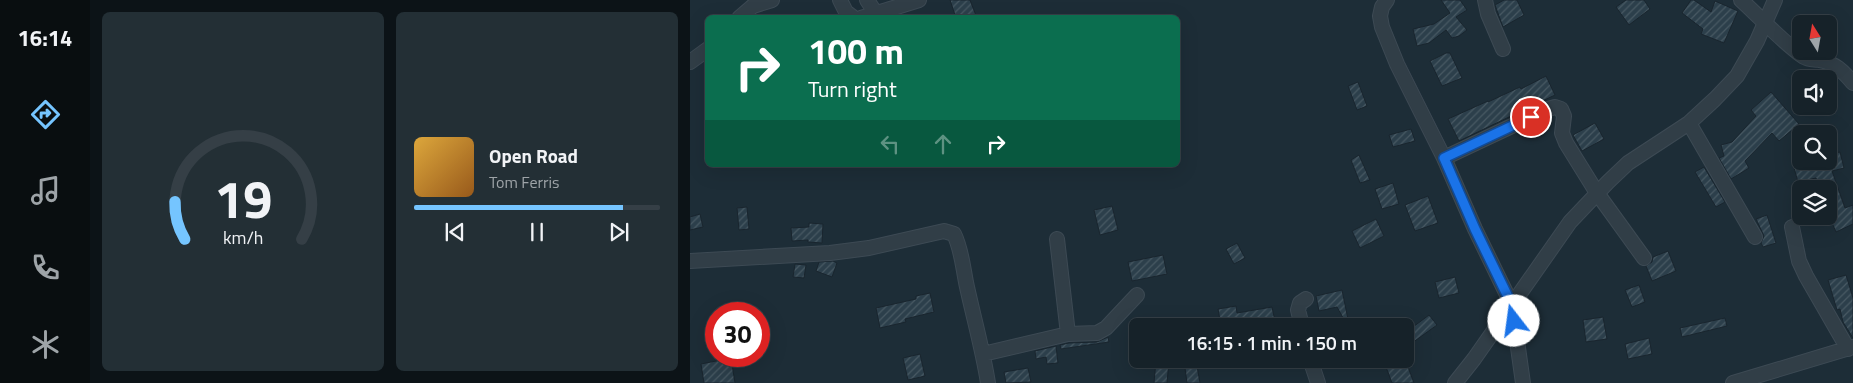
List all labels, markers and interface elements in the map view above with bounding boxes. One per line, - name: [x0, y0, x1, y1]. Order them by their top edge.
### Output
- north arrow: [1792, 15, 1838, 60]
- map controls: [1792, 15, 1837, 225]
- text: 16:14: [18, 21, 72, 55]
- text: 100 m: [808, 24, 904, 78]
- icon: right: [725, 35, 790, 100]
- button: sound: [1792, 70, 1837, 115]
- text: Turn right: [808, 72, 897, 106]
- pin: [1510, 96, 1552, 138]
- icon: directions: [28, 97, 63, 132]
- icon: arrive: [1517, 103, 1545, 131]
- button: search: [1792, 125, 1837, 170]
- icon: left: [876, 130, 904, 158]
- icon: ahead: [929, 130, 957, 158]
- icon: right: [982, 130, 1010, 158]
- text: Open Road: [489, 141, 578, 170]
- text: 19: [214, 159, 272, 238]
- text: Tom Ferris: [489, 170, 560, 194]
- icon: music: [28, 173, 63, 208]
- button: layers: [1792, 180, 1837, 225]
- icon: previous: [441, 218, 469, 246]
- icon: pause: [523, 218, 551, 246]
- icon: next: [605, 218, 633, 246]
- text: km/h: [223, 224, 263, 251]
- icon: phone: [28, 250, 63, 285]
- position arrow: [1487, 294, 1539, 346]
- speed limit sign: 30: [705, 302, 770, 367]
- icon: climate: [28, 327, 63, 362]
- text: 16:15 · 1 min · 150 m: [1186, 328, 1357, 357]

